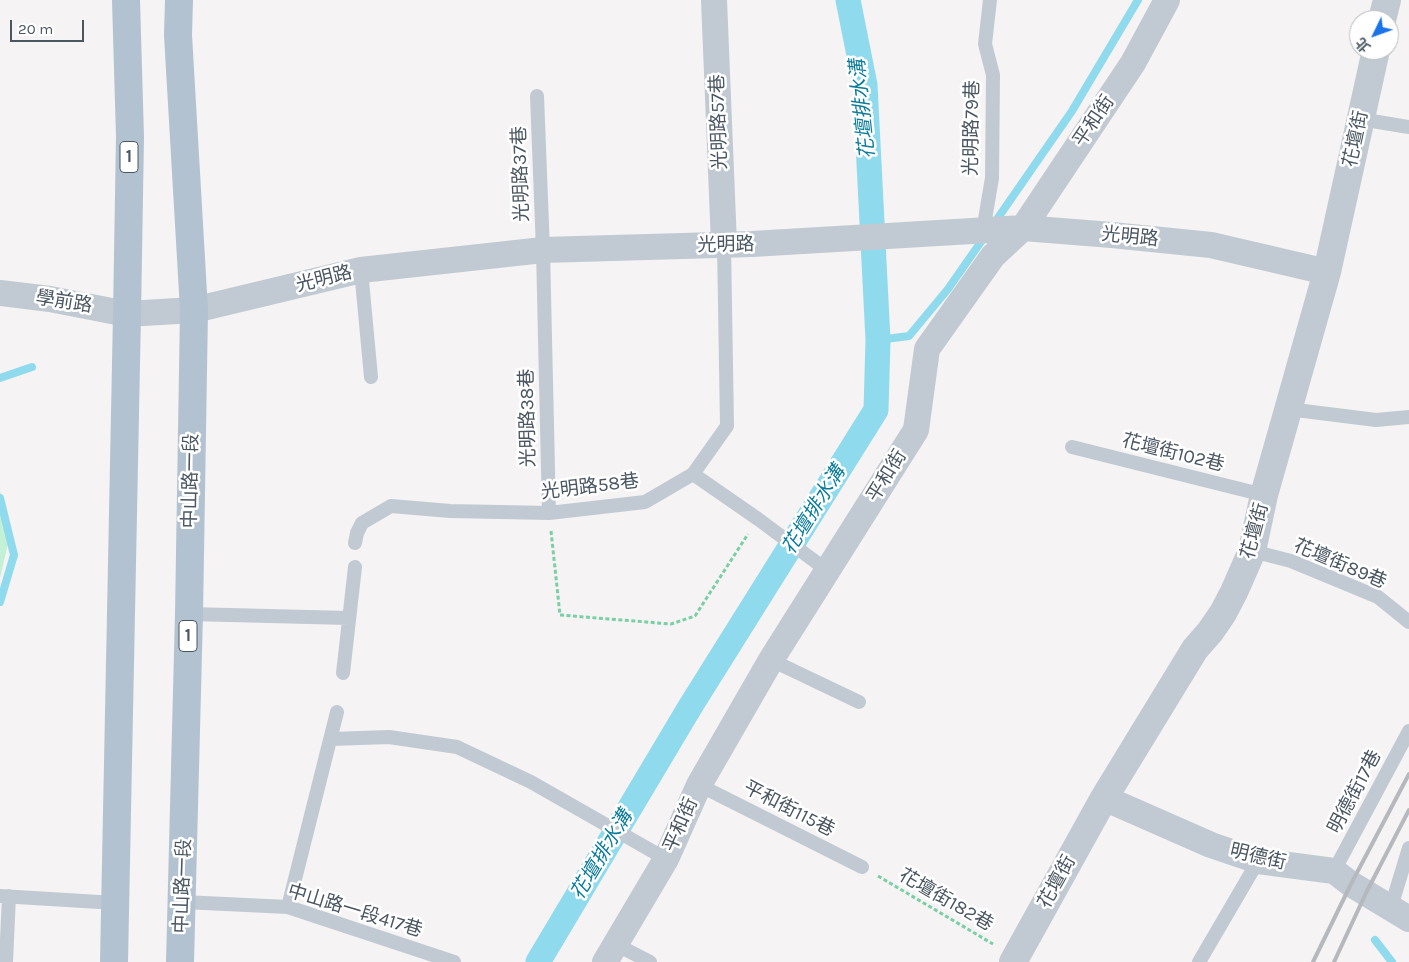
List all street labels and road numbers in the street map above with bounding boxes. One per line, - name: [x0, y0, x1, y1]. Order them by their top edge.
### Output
- street label: 光明路57巷: [706, 74, 732, 170]
- street label: 光明路79巷: [960, 80, 984, 176]
- street label: 平和街: [1069, 91, 1119, 151]
- street label: 花壇街: [1339, 109, 1373, 169]
- street label: 光明路37巷: [508, 126, 534, 222]
- road number: 1: [120, 142, 138, 172]
- street label: 光明路: [1100, 223, 1160, 251]
- street label: 光明路: [697, 233, 755, 257]
- street label: 光明路: [294, 261, 354, 297]
- street label: 學前路: [34, 286, 94, 318]
- street label: 光明路38巷: [516, 368, 540, 468]
- street label: 花壇街102巷: [1120, 429, 1226, 477]
- street label: 中山路一段: [179, 433, 203, 529]
- street label: 平和街: [862, 446, 912, 506]
- street label: 光明路58巷: [540, 470, 640, 504]
- street label: 花壇街: [1237, 501, 1273, 561]
- street label: 花壇街89巷: [1290, 534, 1390, 594]
- road number: 1: [179, 620, 197, 652]
- street label: 明德街17巷: [1324, 746, 1386, 838]
- street label: 平和街115巷: [740, 776, 838, 842]
- street label: 平和街: [659, 794, 703, 856]
- street label: 中山路一段: [170, 838, 196, 934]
- street label: 明德街: [1228, 839, 1288, 875]
- street label: 花壇街: [1033, 852, 1081, 912]
- street label: 花壇街182巷: [895, 864, 997, 936]
- street label: 中山路一段417巷: [285, 880, 425, 942]

